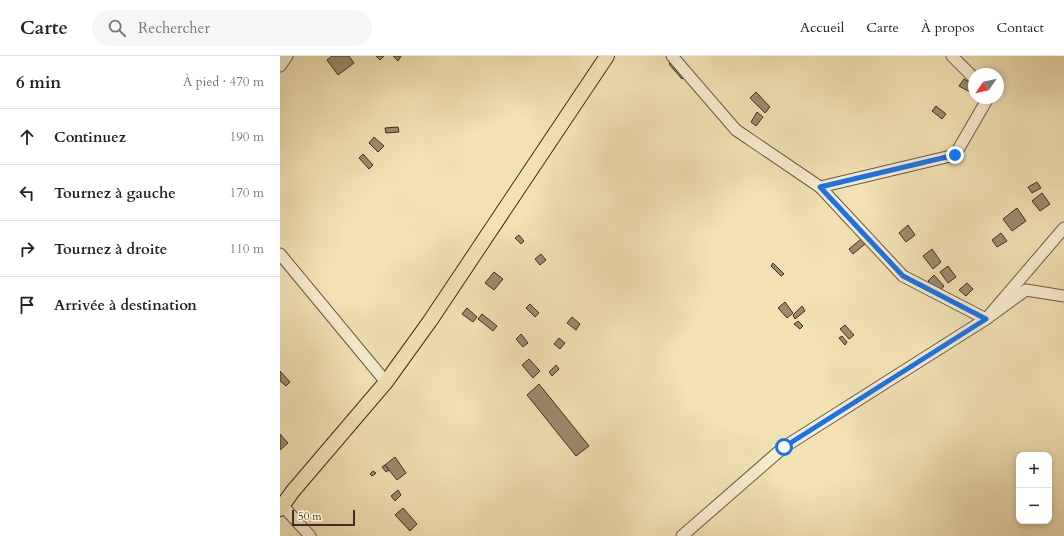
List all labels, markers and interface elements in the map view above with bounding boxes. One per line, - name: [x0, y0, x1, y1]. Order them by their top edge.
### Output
- search box: [92, 10, 372, 46]
- text: Carte: [20, 15, 68, 41]
- icon: search: [106, 17, 128, 39]
- text: Rechercher: [138, 18, 210, 38]
- text: Accueil: [800, 18, 844, 37]
- text: Carte: [866, 18, 899, 37]
- text: À propos: [921, 18, 974, 37]
- text: Contact: [996, 18, 1044, 37]
- north arrow: [968, 68, 1004, 104]
- text: 6 min: [16, 71, 61, 94]
- text: À pied · 470 m: [183, 73, 264, 91]
- icon: ahead: [16, 126, 38, 148]
- text: Continuez: [54, 127, 126, 147]
- text: 190 m: [230, 128, 264, 146]
- route end: [946, 146, 964, 164]
- icon: left: [16, 182, 38, 204]
- text: Tournez à gauche: [54, 183, 176, 203]
- text: 170 m: [230, 184, 264, 202]
- icon: right: [16, 238, 38, 260]
- text: Tournez à droite: [54, 239, 167, 259]
- text: 110 m: [230, 240, 264, 258]
- icon: arrive: [16, 294, 38, 316]
- text: Arrivée à destination: [54, 295, 197, 315]
- route start: [775, 438, 793, 456]
- map controls: [1016, 452, 1052, 524]
- button: +: [1016, 452, 1052, 488]
- button: −: [1016, 488, 1052, 524]
- scale bar: [292, 508, 355, 527]
- text: 50 m: [298, 509, 322, 524]

